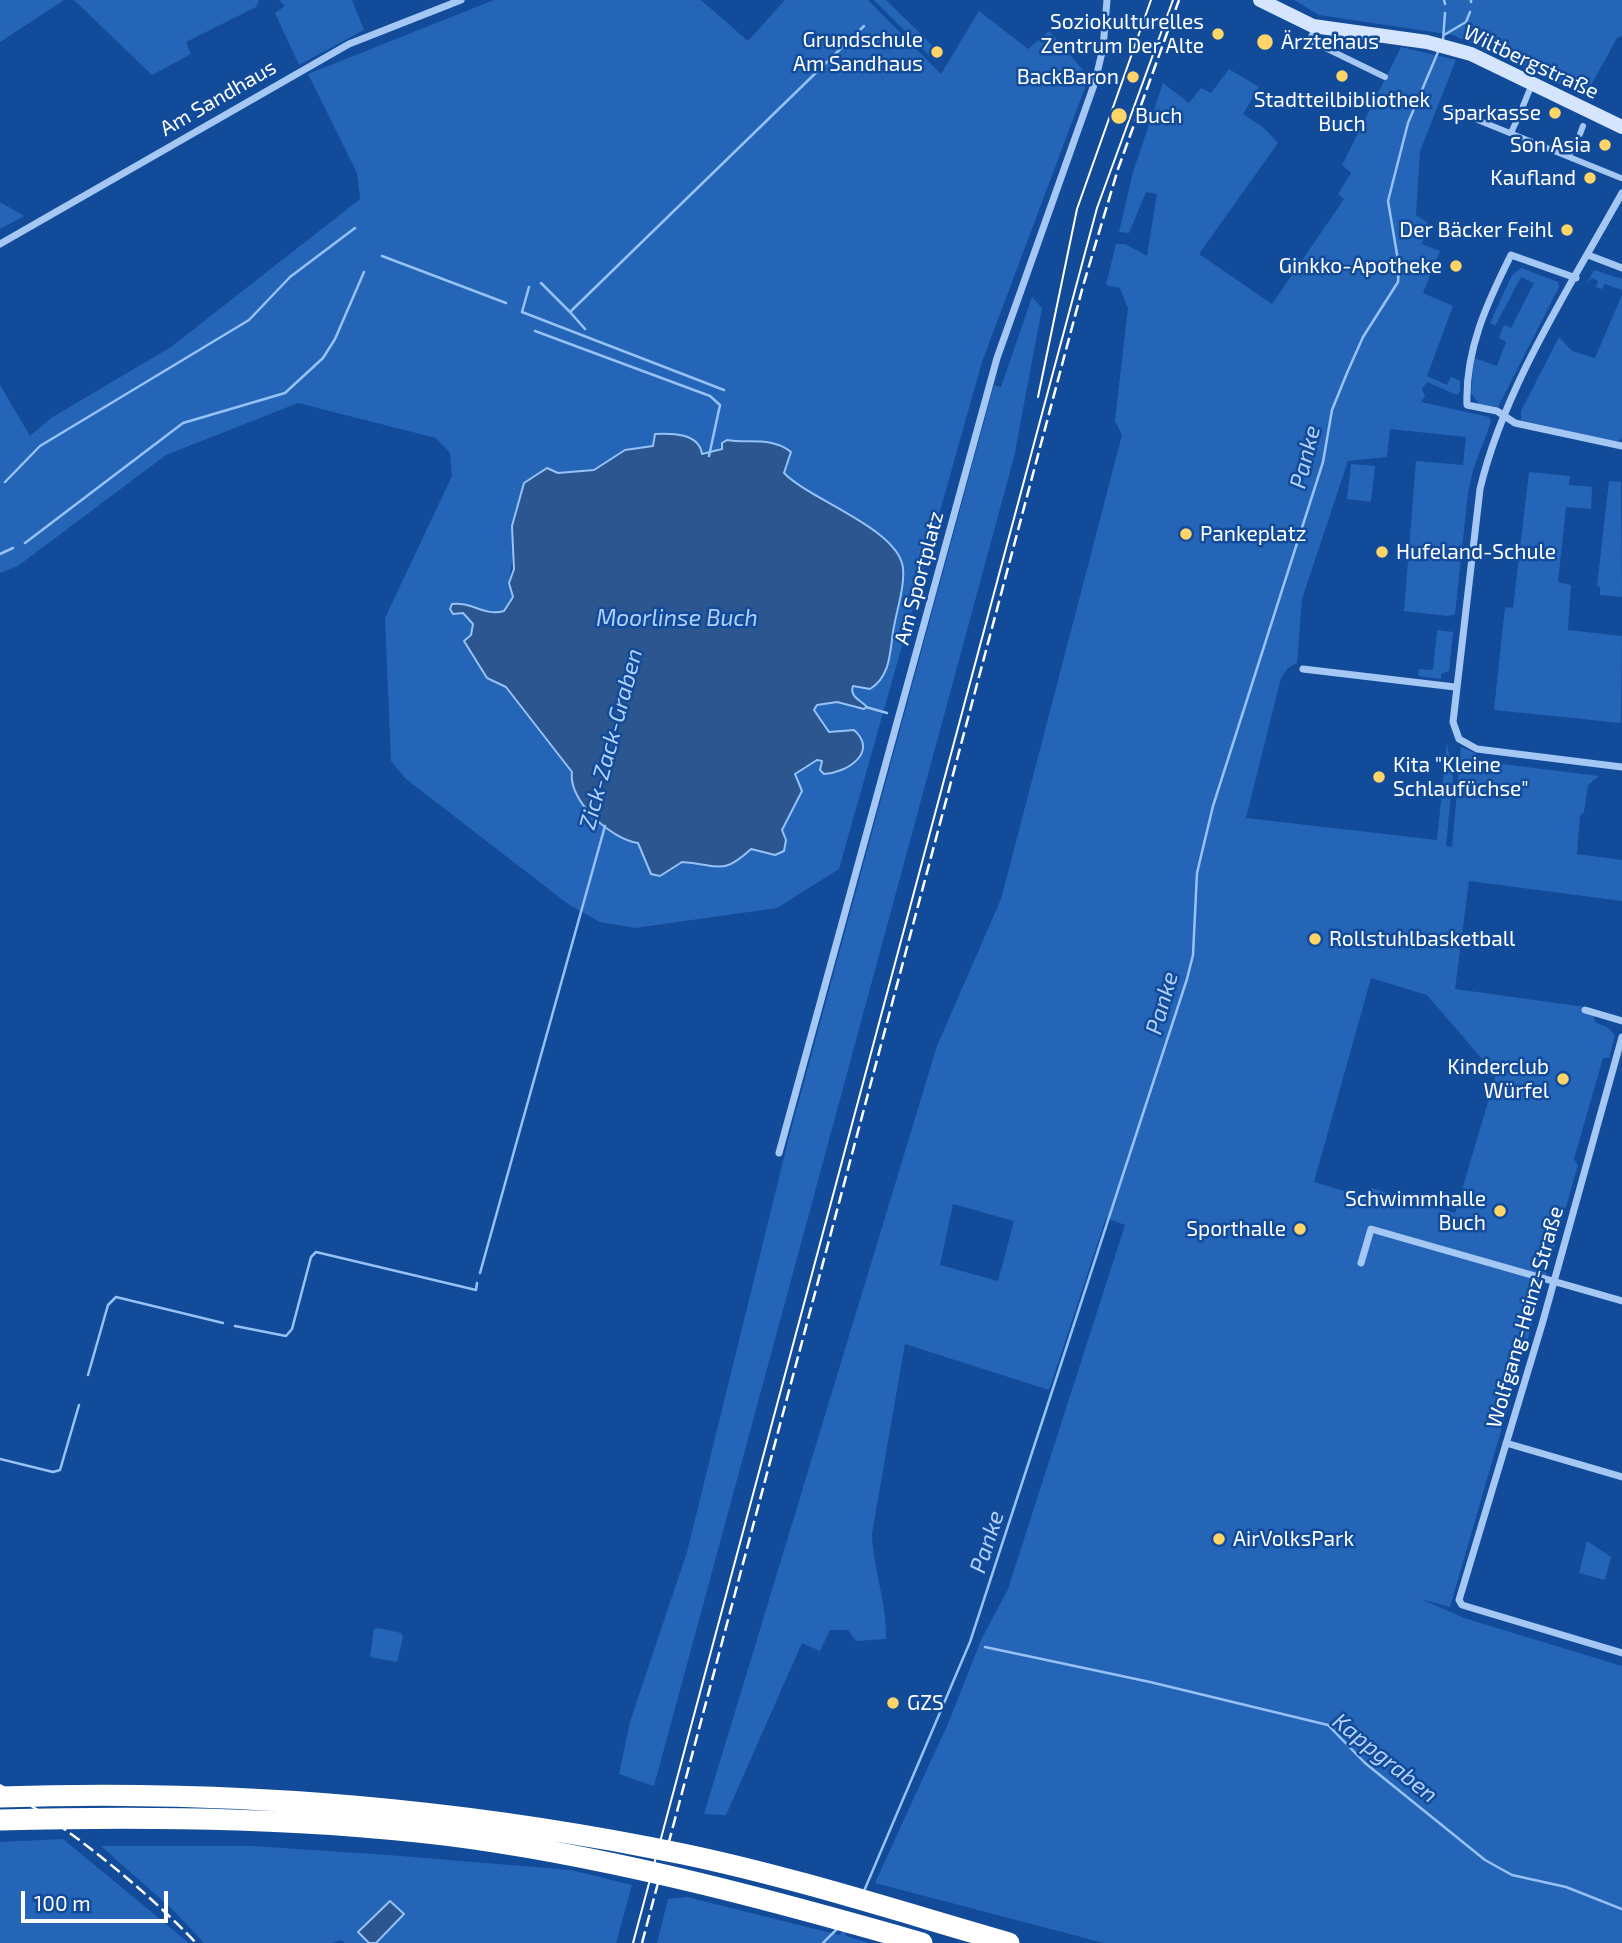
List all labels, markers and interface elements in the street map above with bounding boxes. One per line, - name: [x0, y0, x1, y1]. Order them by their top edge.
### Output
- place label: Soziokulturelles Zentrum Der Alte: [1040, 9, 1204, 59]
- street label: Wiltbergstraße: [1459, 20, 1603, 104]
- marker: Soziokulturelles Zentrum Der Alte: [1210, 26, 1226, 42]
- place label: Grundschule Am Sandhaus: [793, 27, 923, 77]
- place label: Ärztehaus: [1281, 29, 1379, 55]
- marker: Ärztehaus: [1255, 32, 1275, 52]
- marker: Grundschule Am Sandhaus: [929, 44, 945, 60]
- street label: Am Sandhaus: [155, 55, 281, 141]
- place label: BackBaron: [1017, 64, 1119, 90]
- marker: Stadtteilbibliothek Buch: [1334, 68, 1350, 84]
- marker: BackBaron: [1125, 69, 1141, 85]
- place label: Stadtteilbibliothek Buch: [1254, 87, 1430, 137]
- place label: Sparkasse: [1442, 100, 1541, 126]
- place label: Buch: [1135, 103, 1182, 129]
- marker: Sparkasse: [1547, 105, 1563, 121]
- marker: Buch: [1109, 106, 1129, 126]
- place label: Son Asia: [1510, 132, 1591, 158]
- marker: Son Asia: [1597, 137, 1613, 153]
- place label: Kaufland: [1490, 165, 1576, 191]
- marker: Kaufland: [1582, 170, 1598, 186]
- place label: Der Bäcker Feihl: [1399, 217, 1553, 243]
- marker: Der Bäcker Feihl: [1559, 222, 1575, 238]
- place label: Ginkko-Apotheke: [1279, 253, 1442, 279]
- marker: Ginkko-Apotheke: [1448, 258, 1464, 274]
- water label: Panke: [1284, 423, 1326, 491]
- street label: Am Sportplatz: [889, 509, 949, 647]
- place label: Pankeplatz: [1200, 521, 1306, 547]
- marker: Pankeplatz: [1178, 526, 1194, 542]
- place label: Hufeland-Schule: [1396, 539, 1556, 565]
- marker: Hufeland-Schule: [1374, 544, 1390, 560]
- water label: Moorlinse Buch: [596, 604, 758, 632]
- water label: Zick-Zack-Graben: [574, 646, 648, 832]
- place label: Kita "Kleine Schlaufüchse": [1393, 752, 1529, 802]
- marker: Kita "Kleine Schlaufüchse": [1371, 769, 1387, 785]
- place label: Rollstuhlbasketball: [1329, 926, 1515, 952]
- marker: Rollstuhlbasketball: [1307, 931, 1323, 947]
- water label: Panke: [1140, 968, 1184, 1038]
- place label: Kinderclub Würfel: [1447, 1054, 1549, 1104]
- marker: Kinderclub Würfel: [1555, 1071, 1571, 1087]
- place label: Schwimmhalle Buch: [1345, 1186, 1486, 1236]
- street label: Wolfgang-Heinz-Straße: [1481, 1203, 1569, 1431]
- marker: Schwimmhalle Buch: [1492, 1203, 1508, 1219]
- place label: Sporthalle: [1186, 1216, 1286, 1242]
- marker: Sporthalle: [1292, 1221, 1308, 1237]
- water label: Panke: [964, 1507, 1010, 1577]
- place label: AirVolksPark: [1233, 1526, 1354, 1552]
- marker: AirVolksPark: [1211, 1531, 1227, 1547]
- place label: GZS: [907, 1690, 944, 1716]
- marker: GZS: [885, 1695, 901, 1711]
- water label: Kappgraben: [1327, 1707, 1443, 1809]
- scale bar: [24, 1876, 172, 1920]
- text: 100 m: [34, 1890, 91, 1915]

